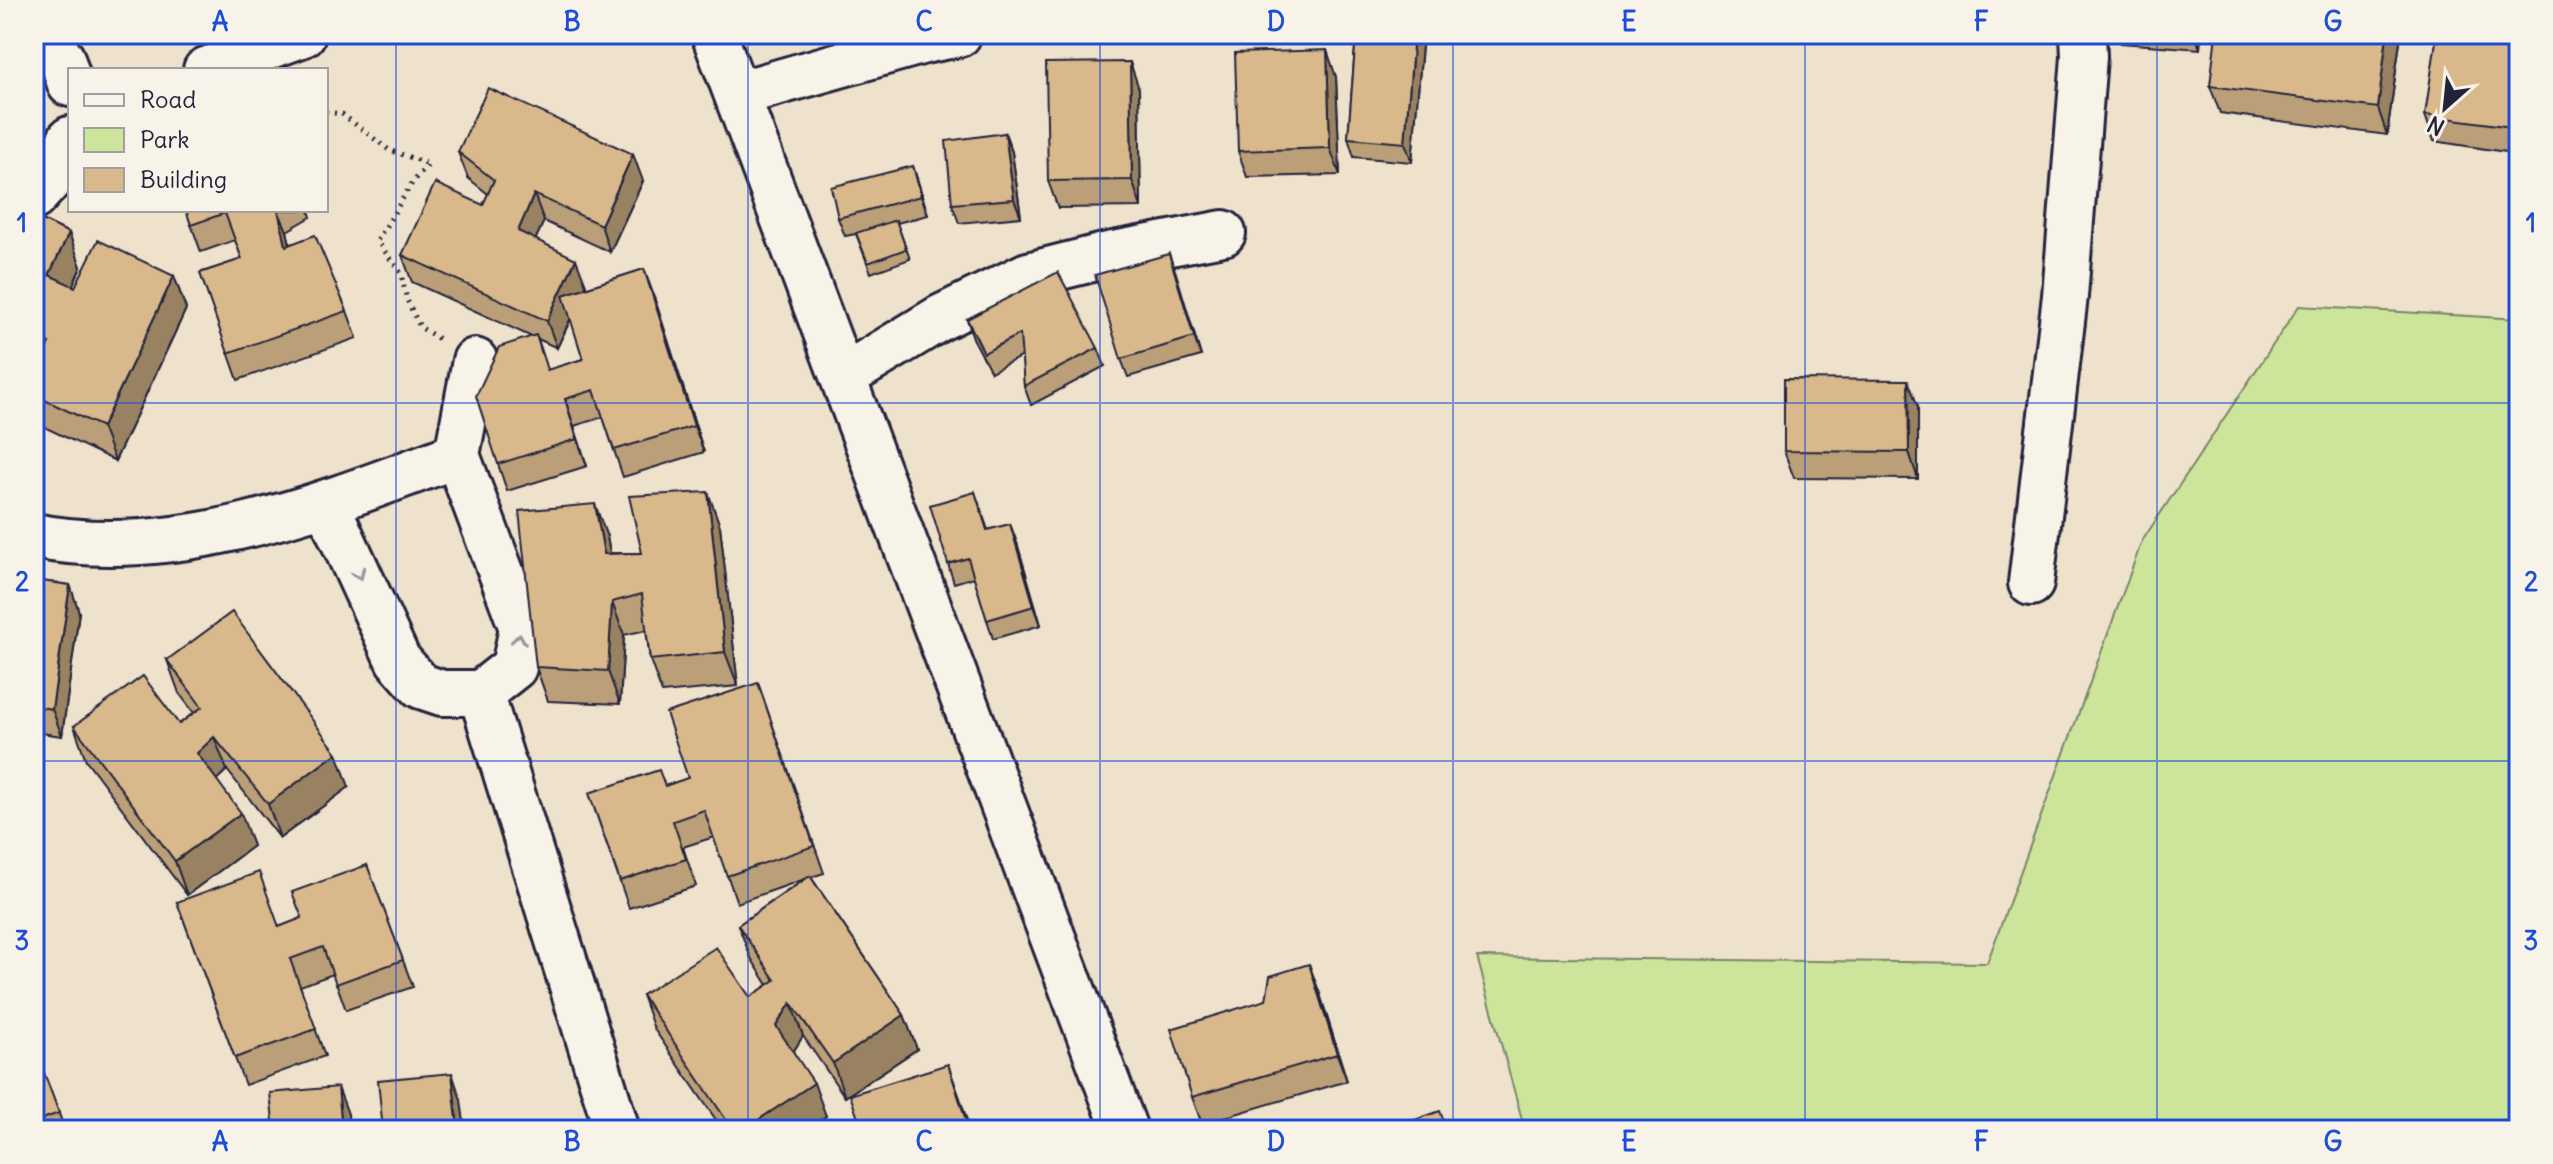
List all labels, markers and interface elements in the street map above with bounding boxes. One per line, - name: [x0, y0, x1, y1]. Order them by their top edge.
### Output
- text: A: [212, 5, 229, 38]
- text: B: [563, 5, 581, 38]
- text: C: [915, 5, 933, 38]
- text: D: [1267, 5, 1285, 38]
- text: E: [1621, 5, 1637, 38]
- text: F: [1974, 5, 1989, 38]
- text: G: [2324, 5, 2343, 38]
- legend: [68, 68, 328, 212]
- north arrow: [2405, 68, 2485, 148]
- text: Road: [140, 84, 196, 114]
- text: N: [2423, 110, 2449, 142]
- text: Park: [140, 124, 190, 154]
- text: Building: [140, 164, 227, 194]
- text: 1: [17, 206, 27, 239]
- text: 1: [2526, 206, 2536, 239]
- text: 2: [15, 565, 29, 598]
- text: 2: [2524, 565, 2538, 598]
- one-way arrow: [349, 566, 365, 581]
- one-way arrow: [510, 633, 527, 646]
- text: 3: [15, 924, 29, 957]
- text: 3: [2524, 924, 2538, 957]
- text: A: [212, 1125, 229, 1158]
- text: B: [563, 1125, 581, 1158]
- text: C: [915, 1125, 933, 1158]
- text: D: [1267, 1125, 1285, 1158]
- text: E: [1621, 1125, 1637, 1158]
- text: F: [1974, 1125, 1989, 1158]
- text: G: [2324, 1125, 2343, 1158]

